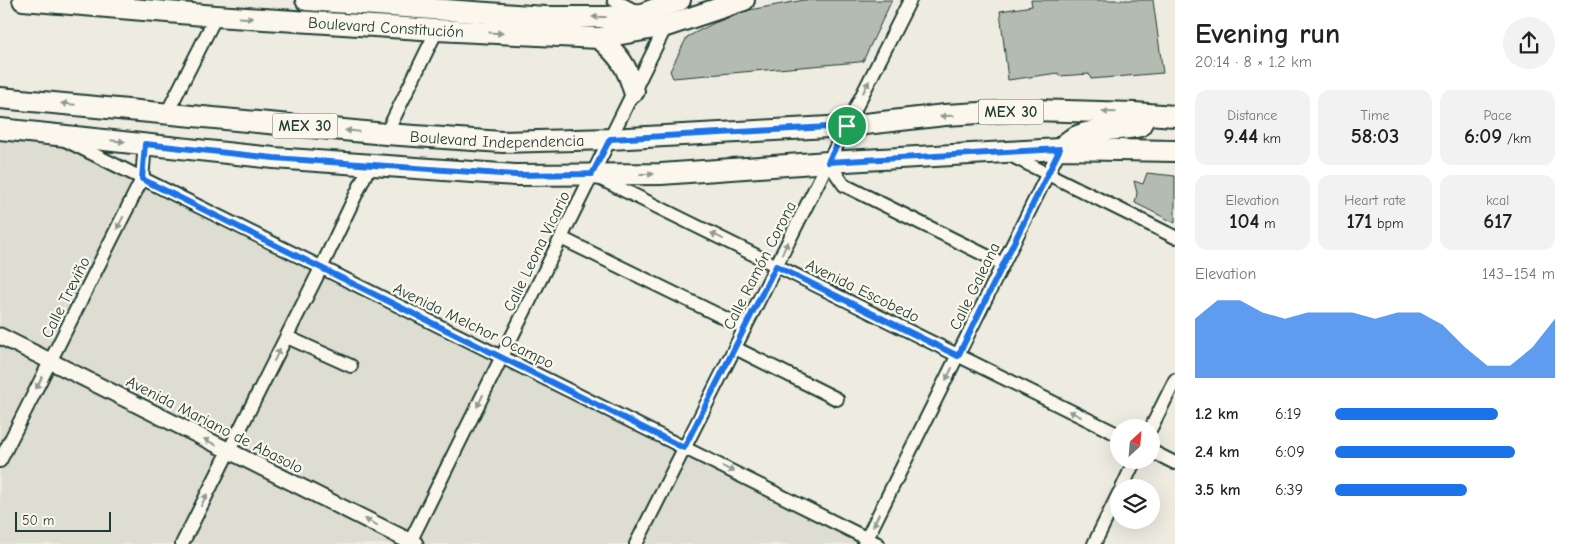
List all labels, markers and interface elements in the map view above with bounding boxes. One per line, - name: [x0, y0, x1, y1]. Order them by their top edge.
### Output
- one-way arrow: [590, 13, 606, 21]
- one-way arrow: [238, 14, 254, 22]
- street label: Boulevard Constitución: [308, 14, 464, 41]
- button: share: [1503, 17, 1555, 69]
- text: Evening run: [1195, 18, 1340, 50]
- one-way arrow: [488, 30, 504, 38]
- text: 20:14 · 8 × 1.2 km: [1195, 53, 1312, 71]
- one-way arrow: [862, 80, 870, 94]
- one-way arrow: [60, 100, 76, 108]
- road number: MEX 30: [978, 100, 1044, 124]
- pin: [826, 105, 868, 147]
- text: Distance: [1227, 107, 1277, 124]
- text: Time: [1360, 107, 1390, 124]
- text: Pace: [1484, 107, 1512, 124]
- one-way arrow: [1101, 108, 1117, 116]
- icon: arrive: [833, 112, 861, 140]
- one-way arrow: [938, 112, 954, 120]
- road number: MEX 30: [272, 114, 338, 138]
- text: 9.44: [1224, 124, 1258, 148]
- text: 58:03: [1351, 124, 1399, 148]
- text: 6:09: [1464, 124, 1502, 148]
- one-way arrow: [344, 126, 360, 134]
- street label: Boulevard Independencia: [409, 128, 585, 152]
- text: km: [1258, 130, 1281, 147]
- text: /km: [1502, 130, 1531, 147]
- one-way arrow: [110, 138, 126, 146]
- one-way arrow: [639, 170, 655, 178]
- street label: Calle Leona Vicario: [500, 188, 574, 315]
- text: Elevation: [1226, 192, 1279, 209]
- text: Heart rate: [1344, 192, 1406, 209]
- text: kcal: [1486, 192, 1509, 209]
- street label: Calle Ramón Corona: [720, 198, 800, 333]
- text: 104: [1229, 209, 1259, 233]
- text: 171: [1346, 209, 1372, 233]
- text: 617: [1483, 209, 1512, 233]
- text: m: [1259, 215, 1276, 232]
- text: bpm: [1372, 215, 1404, 232]
- one-way arrow: [116, 216, 124, 230]
- one-way arrow: [710, 232, 724, 240]
- street label: Calle Galeana: [946, 240, 1004, 333]
- one-way arrow: [781, 241, 789, 255]
- street label: Calle Treviño: [38, 254, 94, 341]
- street label: Avenida Escobedo: [803, 256, 922, 326]
- text: Elevation: [1195, 265, 1256, 283]
- text: 143–154 m: [1482, 265, 1555, 283]
- street label: Avenida Melchor Ocampo: [390, 279, 557, 373]
- one-way arrow: [273, 348, 281, 362]
- one-way arrow: [945, 367, 953, 381]
- street label: Avenida Mariano de Abasolo: [123, 372, 306, 477]
- one-way arrow: [35, 376, 43, 391]
- one-way arrow: [476, 394, 484, 408]
- text: 1.2 km: [1195, 405, 1238, 423]
- text: 6:19: [1275, 405, 1301, 423]
- one-way arrow: [1068, 410, 1082, 418]
- north arrow: [1110, 419, 1160, 469]
- map controls: [1110, 419, 1160, 529]
- one-way arrow: [203, 437, 217, 445]
- text: 2.4 km: [1195, 443, 1240, 461]
- text: 6:09: [1275, 443, 1305, 461]
- one-way arrow: [721, 466, 735, 474]
- button: layers: [1110, 479, 1160, 529]
- text: 3.5 km: [1195, 481, 1241, 499]
- text: 6:39: [1275, 481, 1303, 499]
- one-way arrow: [200, 493, 208, 508]
- scale bar: [15, 509, 111, 532]
- text: 50 m: [22, 512, 54, 529]
- one-way arrow: [872, 513, 880, 527]
- one-way arrow: [364, 518, 378, 526]

